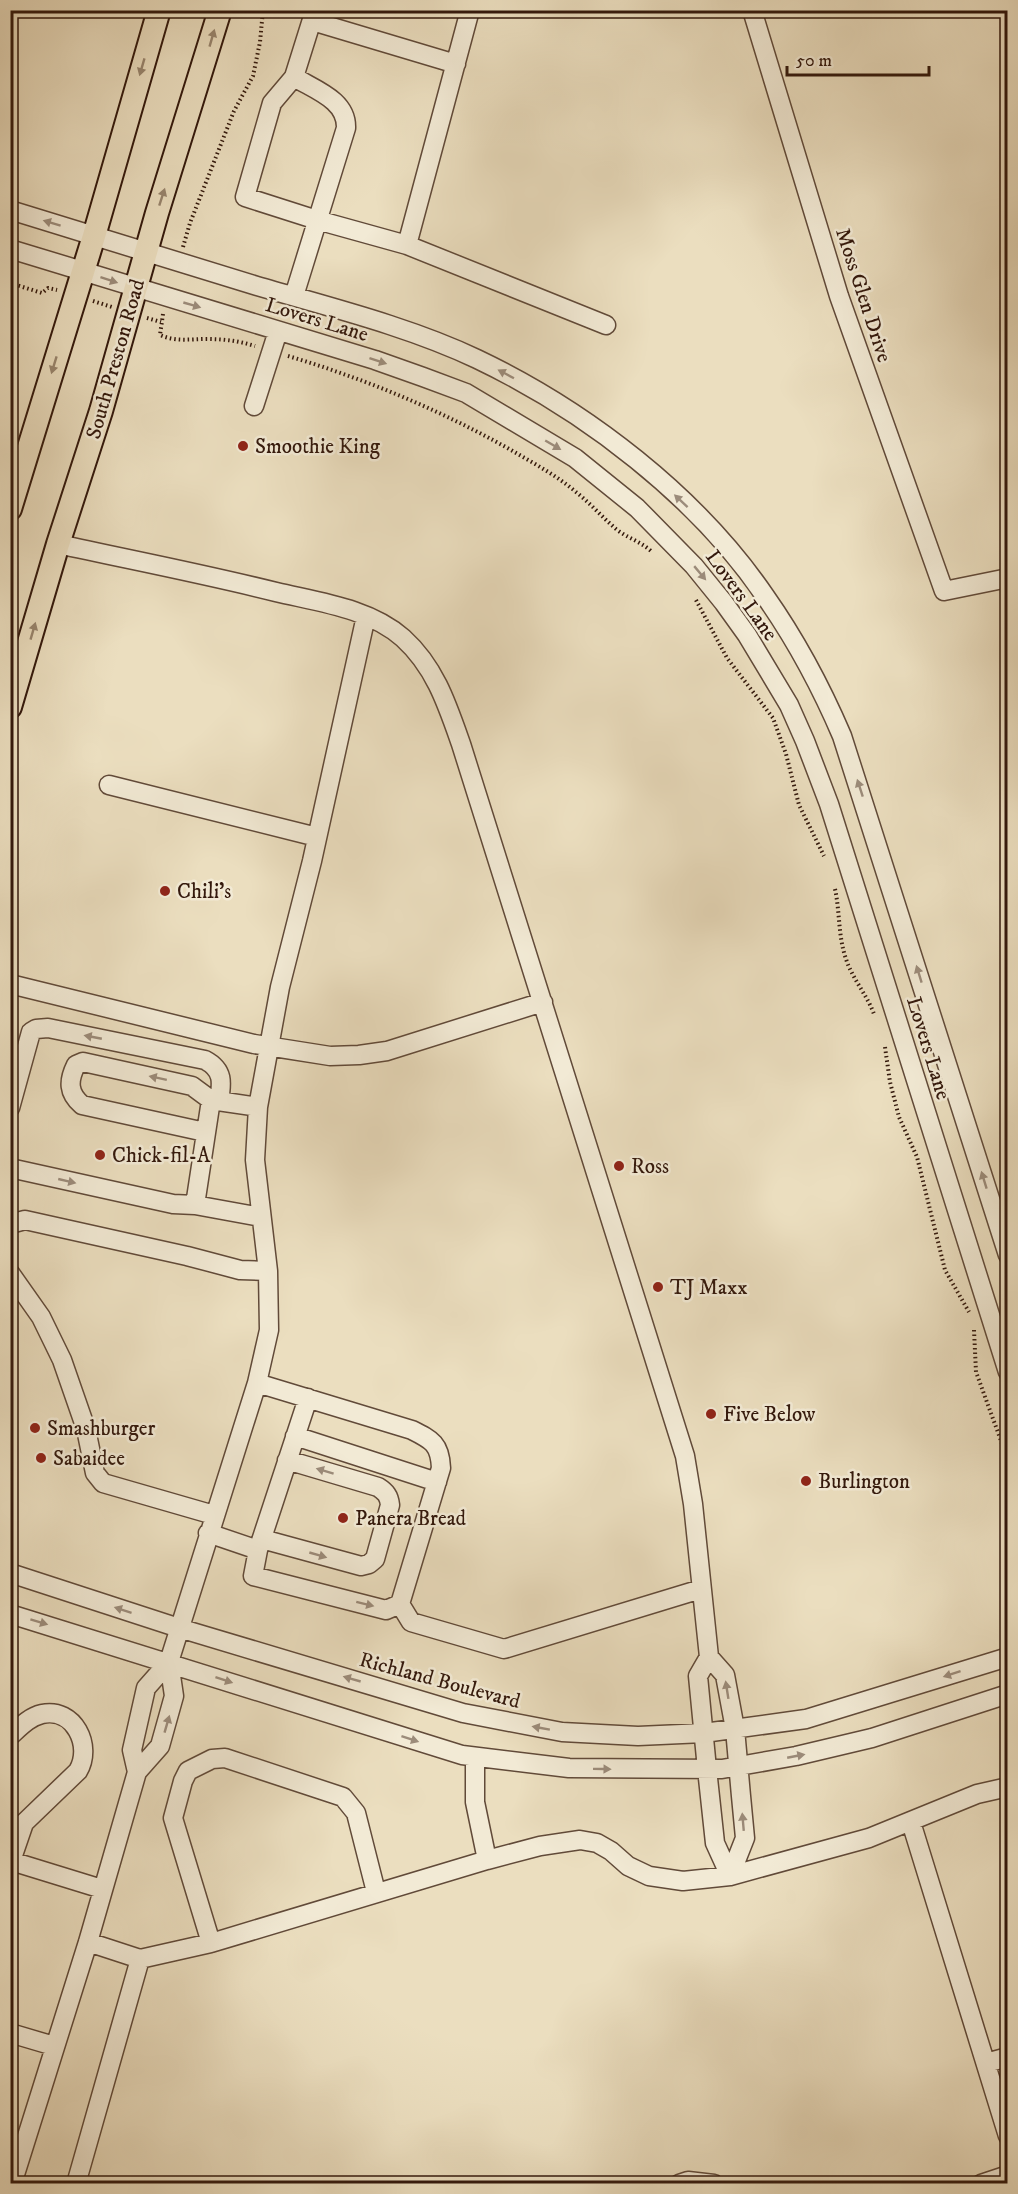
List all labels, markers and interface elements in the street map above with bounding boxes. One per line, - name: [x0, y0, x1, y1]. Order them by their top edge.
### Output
- one-way arrow: [208, 29, 217, 47]
- scale bar: [787, 39, 930, 77]
- text: 50 m: [796, 50, 832, 72]
- one-way arrow: [137, 58, 147, 76]
- one-way arrow: [158, 188, 168, 206]
- one-way arrow: [43, 218, 61, 227]
- street label: Moss Glen Drive: [829, 225, 897, 366]
- street label: South Preston Road: [81, 276, 151, 442]
- one-way arrow: [100, 276, 118, 285]
- street label: Lovers Lane: [262, 292, 372, 348]
- one-way arrow: [183, 301, 201, 310]
- one-way arrow: [49, 356, 58, 374]
- one-way arrow: [369, 357, 387, 366]
- one-way arrow: [497, 369, 515, 379]
- place label: Smoothie King: [255, 434, 381, 460]
- marker: Smoothie King: [236, 439, 250, 453]
- one-way arrow: [545, 440, 561, 451]
- one-way arrow: [675, 494, 689, 508]
- street label: Lovers Lane: [699, 545, 783, 646]
- one-way arrow: [693, 565, 706, 581]
- one-way arrow: [29, 621, 38, 639]
- one-way arrow: [855, 779, 865, 797]
- place label: Chili's: [177, 879, 231, 905]
- marker: Chili's: [158, 884, 172, 898]
- one-way arrow: [914, 964, 923, 982]
- street label: Lovers Lane: [900, 994, 956, 1103]
- one-way arrow: [83, 1032, 102, 1041]
- one-way arrow: [149, 1073, 168, 1082]
- place label: Chick-fil-A: [112, 1143, 211, 1169]
- marker: Chick-fil-A: [93, 1148, 107, 1162]
- place label: Ross: [631, 1154, 669, 1180]
- marker: Ross: [612, 1159, 626, 1173]
- one-way arrow: [979, 1171, 988, 1189]
- one-way arrow: [58, 1176, 77, 1186]
- place label: TJ Maxx: [670, 1275, 748, 1301]
- marker: TJ Maxx: [651, 1280, 665, 1294]
- place label: Five Below: [723, 1402, 816, 1428]
- marker: Five Below: [704, 1407, 718, 1421]
- place label: Smashburger: [47, 1416, 155, 1442]
- marker: Smashburger: [28, 1421, 42, 1435]
- place label: Sabaidee: [53, 1446, 125, 1472]
- marker: Sabaidee: [34, 1451, 48, 1465]
- one-way arrow: [316, 1466, 334, 1475]
- place label: Burlington: [818, 1469, 910, 1495]
- marker: Burlington: [799, 1474, 813, 1488]
- place label: Panera Bread: [355, 1506, 467, 1532]
- marker: Panera Bread: [336, 1511, 350, 1525]
- one-way arrow: [309, 1551, 327, 1560]
- one-way arrow: [356, 1600, 374, 1610]
- one-way arrow: [114, 1605, 132, 1614]
- one-way arrow: [31, 1618, 49, 1627]
- street label: Richland Boulevard: [356, 1647, 524, 1715]
- one-way arrow: [943, 1670, 961, 1680]
- one-way arrow: [343, 1674, 361, 1684]
- one-way arrow: [215, 1675, 233, 1685]
- one-way arrow: [723, 1681, 732, 1700]
- one-way arrow: [163, 1714, 172, 1732]
- one-way arrow: [531, 1724, 550, 1733]
- one-way arrow: [401, 1735, 419, 1744]
- one-way arrow: [786, 1751, 805, 1760]
- one-way arrow: [592, 1764, 611, 1773]
- one-way arrow: [738, 1813, 748, 1832]

